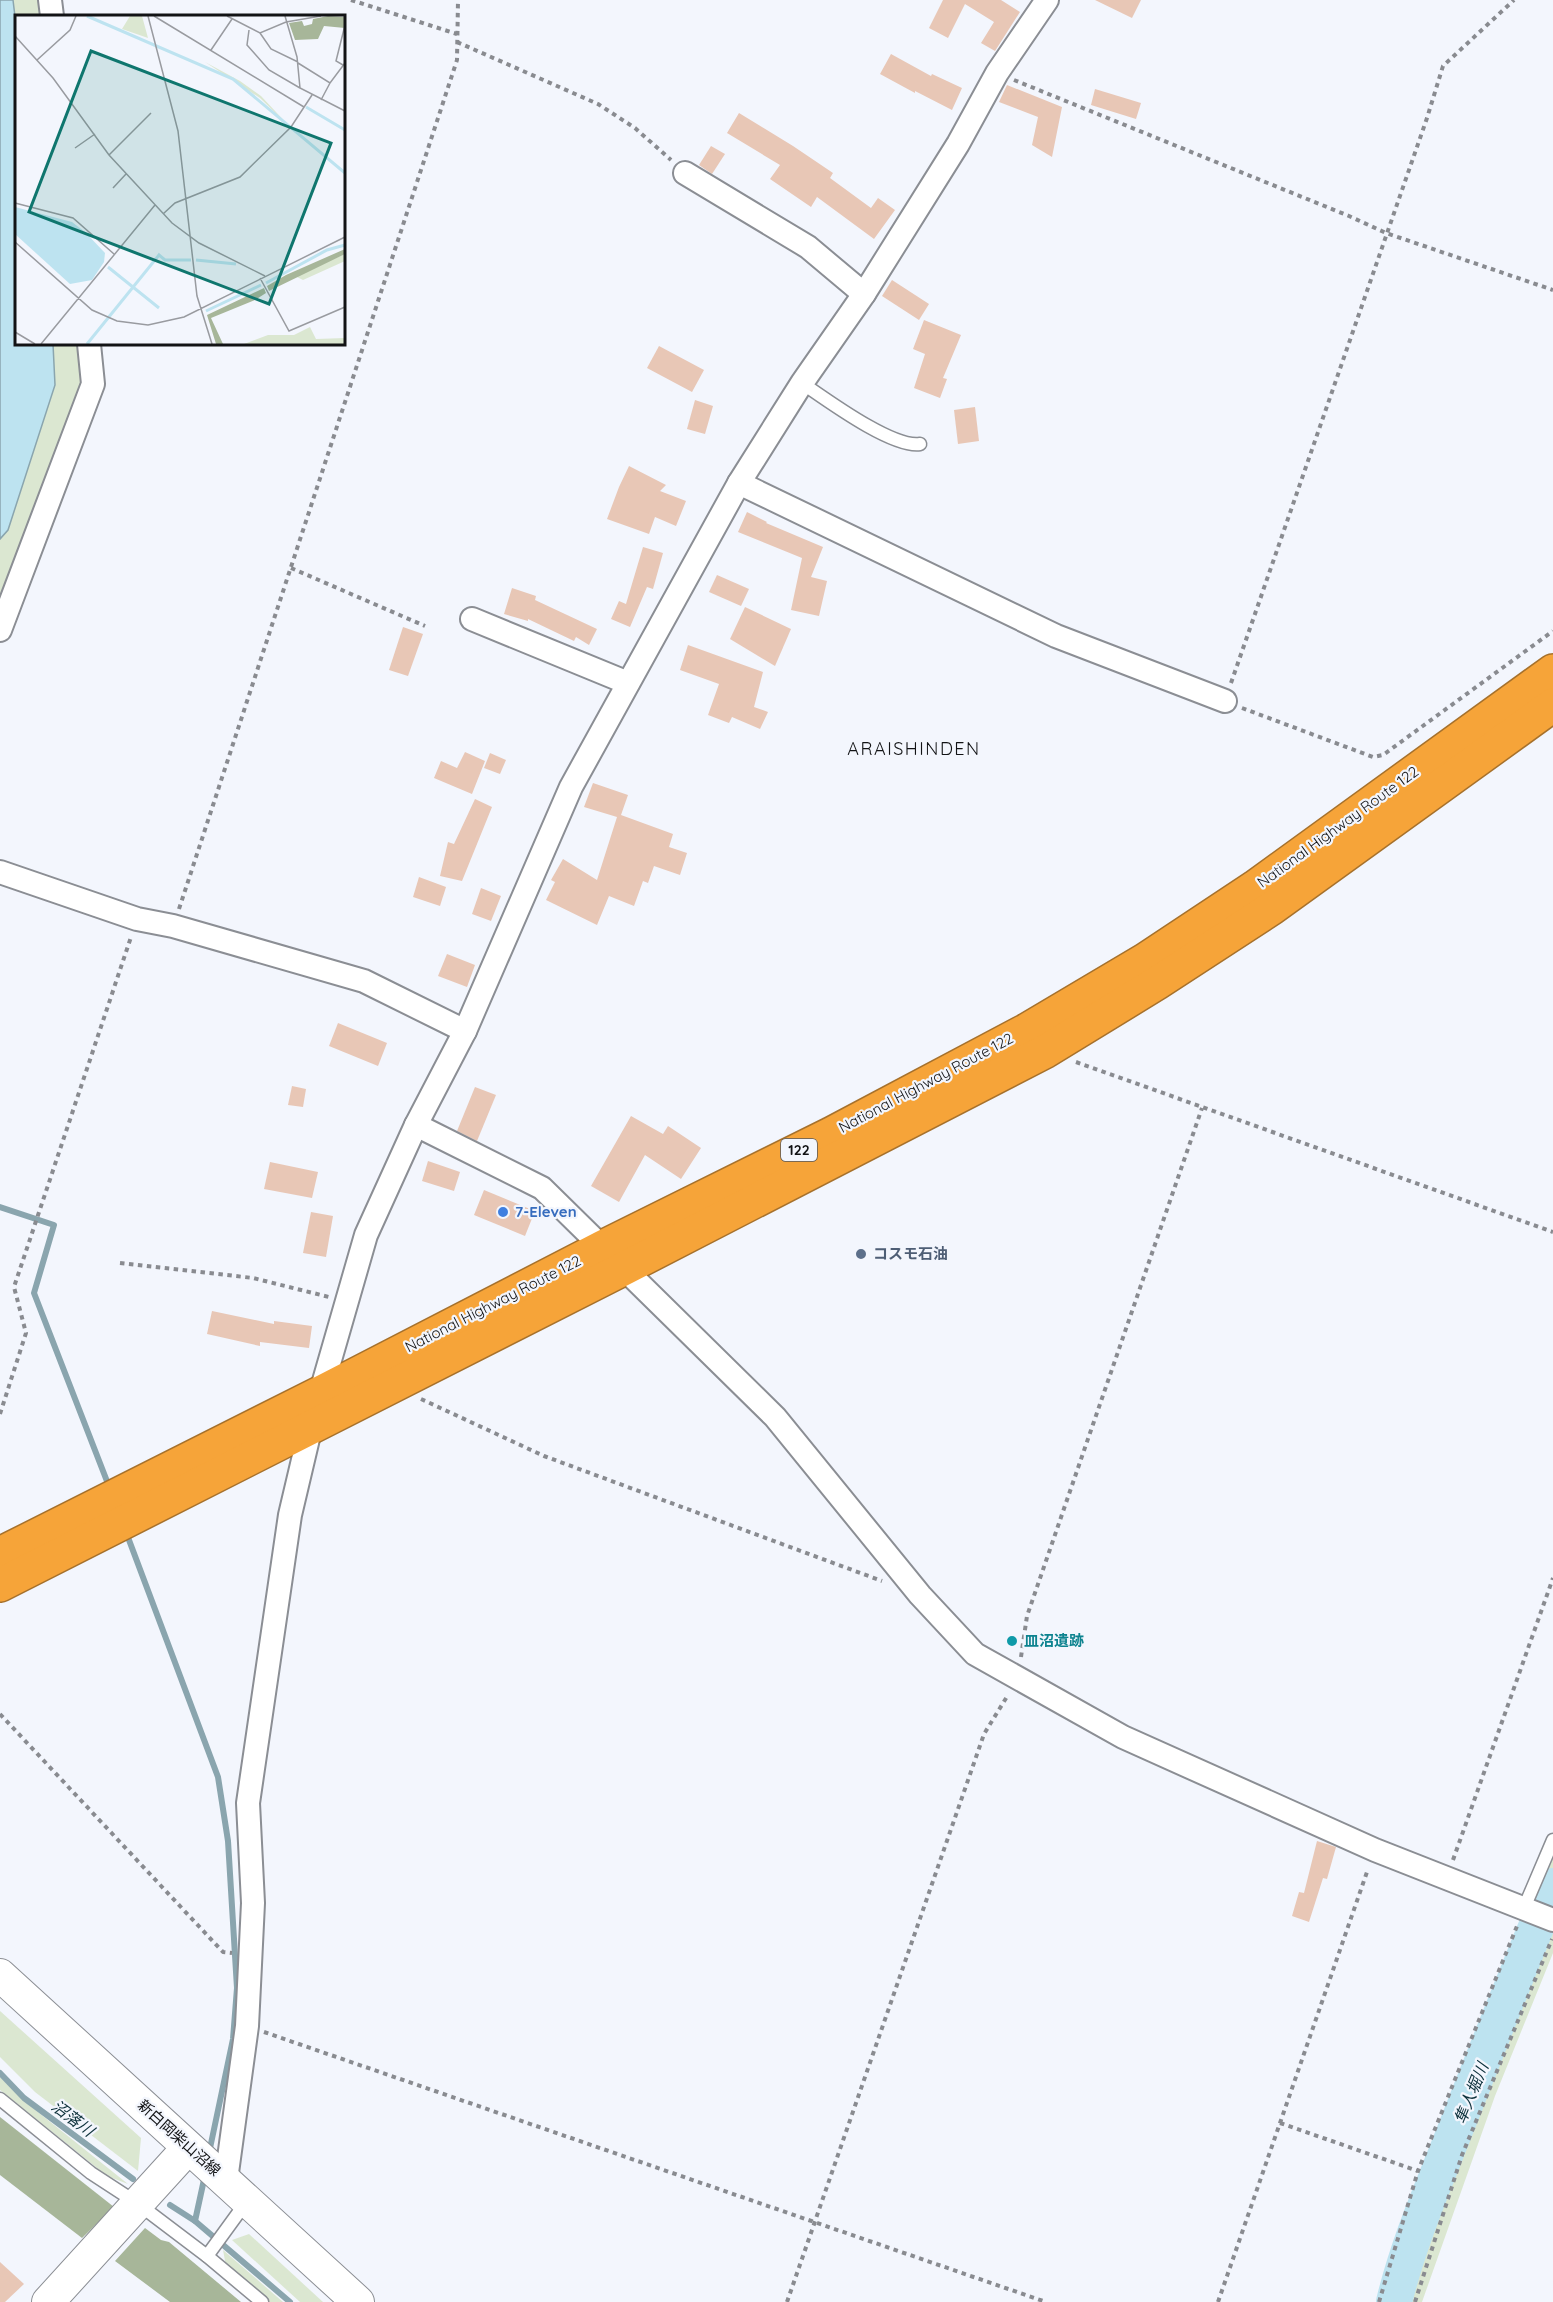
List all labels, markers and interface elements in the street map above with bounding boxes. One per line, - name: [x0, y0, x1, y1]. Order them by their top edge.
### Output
- inset map: [15, 15, 345, 345]
- district label: ARAISHINDEN: [847, 737, 981, 760]
- street label: National Highway Route 122: [1253, 762, 1422, 892]
- street label: National Highway Route 122: [835, 1028, 1016, 1137]
- road number: 122: [781, 1139, 817, 1161]
- place label: 7-Eleven: [515, 1202, 577, 1221]
- marker: 7-Eleven: [496, 1205, 510, 1219]
- place label: コスモ石油: [873, 1244, 948, 1263]
- marker: コスモ石油: [854, 1247, 868, 1261]
- street label: National Highway Route 122: [402, 1251, 584, 1356]
- place label: 皿沼遺跡: [1024, 1631, 1084, 1650]
- marker: 皿沼遺跡: [1005, 1634, 1019, 1648]
- water label: 隼人堀川: [1450, 2058, 1493, 2126]
- street label: 新白岡柴山沼線: [134, 2095, 225, 2180]
- water label: 沼落川: [48, 2096, 100, 2142]

